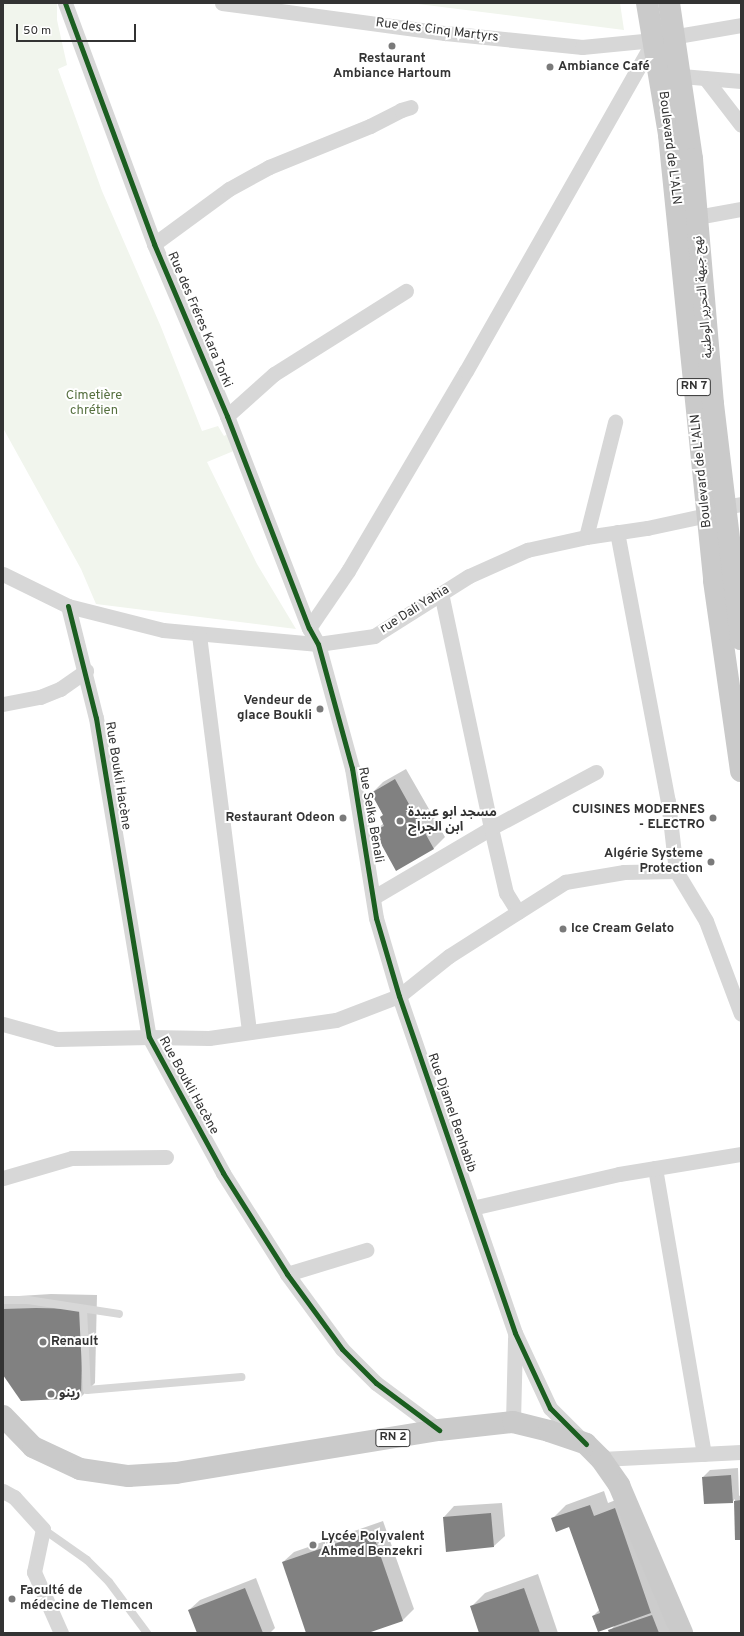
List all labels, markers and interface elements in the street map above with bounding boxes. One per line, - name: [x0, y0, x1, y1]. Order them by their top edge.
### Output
- scale bar: [18, 16, 138, 42]
- street label: Rue des Cinq Martyrs: [375, 16, 499, 46]
- text: 50 m: [23, 23, 51, 39]
- marker: Restaurant Ambiance Hartoum: [387, 41, 397, 51]
- place label: Restaurant Ambiance Hartoum: [333, 52, 451, 83]
- place label: Ambiance Café: [558, 59, 650, 75]
- marker: Ambiance Café: [545, 62, 555, 72]
- street label: Boulevard de L'ALN: [654, 90, 684, 206]
- street label: نهج جبهة التحرير الوطنية: [691, 235, 717, 359]
- street label: Rue des Fréres Kara Torki: [163, 249, 235, 391]
- road number: RN 7: [676, 377, 712, 397]
- park label: Cimetière chrétien: [66, 389, 122, 420]
- street label: Boulevard de L'ALN: [688, 413, 716, 529]
- street label: rue Dali Yahia: [377, 582, 453, 638]
- place label: Vendeur de glace Boukli: [237, 694, 312, 725]
- marker: Vendeur de glace Boukli: [315, 704, 325, 714]
- street label: Rue Boukli Hacène: [101, 721, 133, 831]
- street label: Rue Selka Benali: [354, 766, 386, 864]
- place label: CUISINES MODERNES - ELECTRO: [572, 803, 705, 834]
- place label: مسجد ابو عبيدة ابن الجراح: [408, 806, 497, 837]
- place label: Restaurant Odeon: [226, 810, 335, 826]
- marker: Restaurant Odeon: [338, 813, 348, 823]
- marker: CUISINES MODERNES - ELECTRO: [708, 813, 718, 823]
- marker: مسجد ابو عبيدة ابن الجراح: [395, 816, 405, 826]
- place label: Algérie Systeme Protection: [604, 847, 703, 878]
- marker: Algérie Systeme Protection: [706, 857, 716, 867]
- place label: Ice Cream Gelato: [571, 921, 674, 937]
- marker: Ice Cream Gelato: [558, 924, 568, 934]
- street label: Rue Boukli Hacène: [155, 1034, 221, 1138]
- street label: Rue Djamel Benhabib: [423, 1051, 479, 1175]
- place label: Renault: [51, 1334, 98, 1350]
- marker: Renault: [38, 1337, 48, 1347]
- place label: رينو: [59, 1386, 80, 1402]
- marker: رينو: [46, 1389, 56, 1399]
- road number: RN 2: [375, 1428, 411, 1448]
- place label: Lycée Polyvalent Ahmed Benzekri: [321, 1530, 425, 1561]
- marker: Lycée Polyvalent Ahmed Benzekri: [308, 1540, 318, 1550]
- place label: Faculté de médecine de Tlemcen: [20, 1584, 153, 1615]
- marker: Faculté de médecine de Tlemcen: [7, 1594, 17, 1604]

